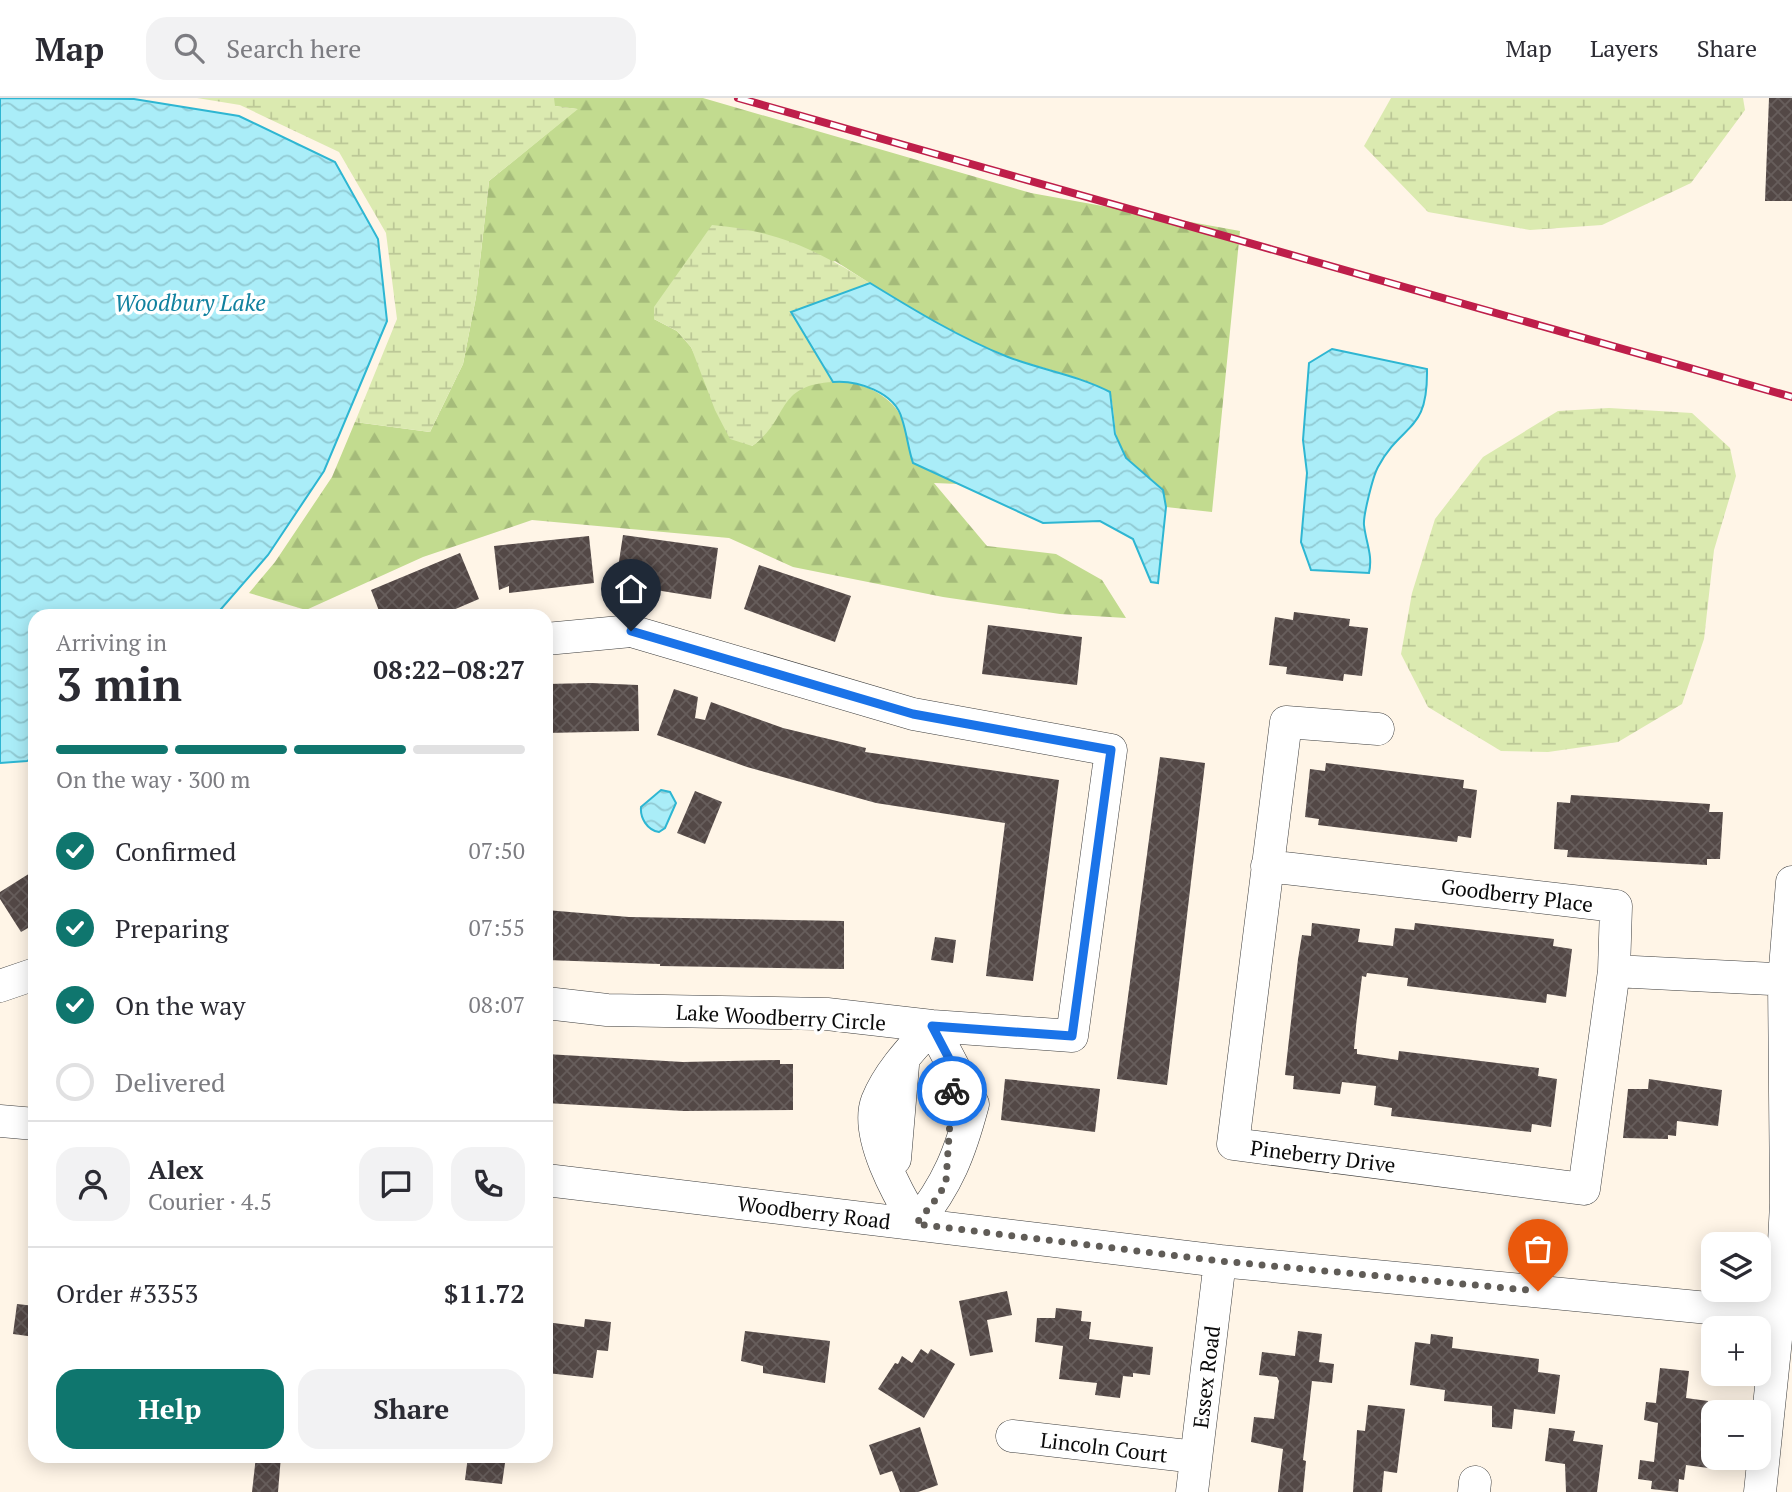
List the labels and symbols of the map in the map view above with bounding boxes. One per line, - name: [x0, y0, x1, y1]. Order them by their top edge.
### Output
- water label: Woodbury Lake: [114, 287, 266, 318]
- pin: [601, 559, 661, 631]
- street label: Goodberry Place: [1439, 872, 1595, 918]
- street label: Lake Woodberry Circle: [675, 998, 887, 1036]
- courier: [917, 1056, 987, 1126]
- street label: Pineberry Drive: [1249, 1133, 1397, 1179]
- street label: Woodberry Road: [736, 1189, 893, 1235]
- pin: [1508, 1219, 1568, 1291]
- street label: Essex Road: [1186, 1324, 1226, 1430]
- street label: Lincoln Court: [1039, 1425, 1169, 1469]

